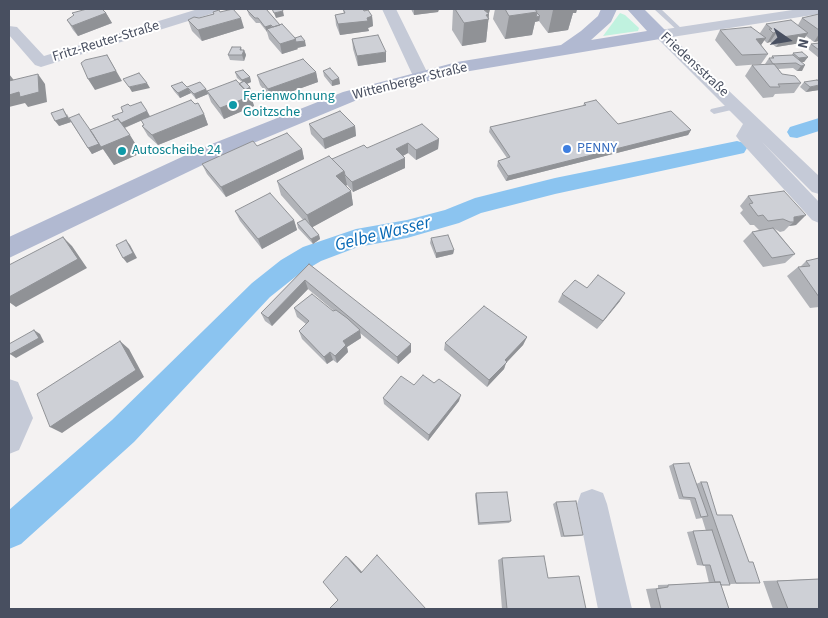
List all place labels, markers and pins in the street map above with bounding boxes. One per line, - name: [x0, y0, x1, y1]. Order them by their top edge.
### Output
- place label: Ferienwohnung Goitzsche: [243, 89, 335, 121]
- marker: Ferienwohnung Goitzsche: [227, 99, 239, 111]
- place label: PENNY: [577, 141, 617, 157]
- place label: Autoscheibe 24: [132, 143, 221, 159]
- marker: PENNY: [561, 143, 573, 155]
- marker: Autoscheibe 24: [116, 145, 128, 157]

